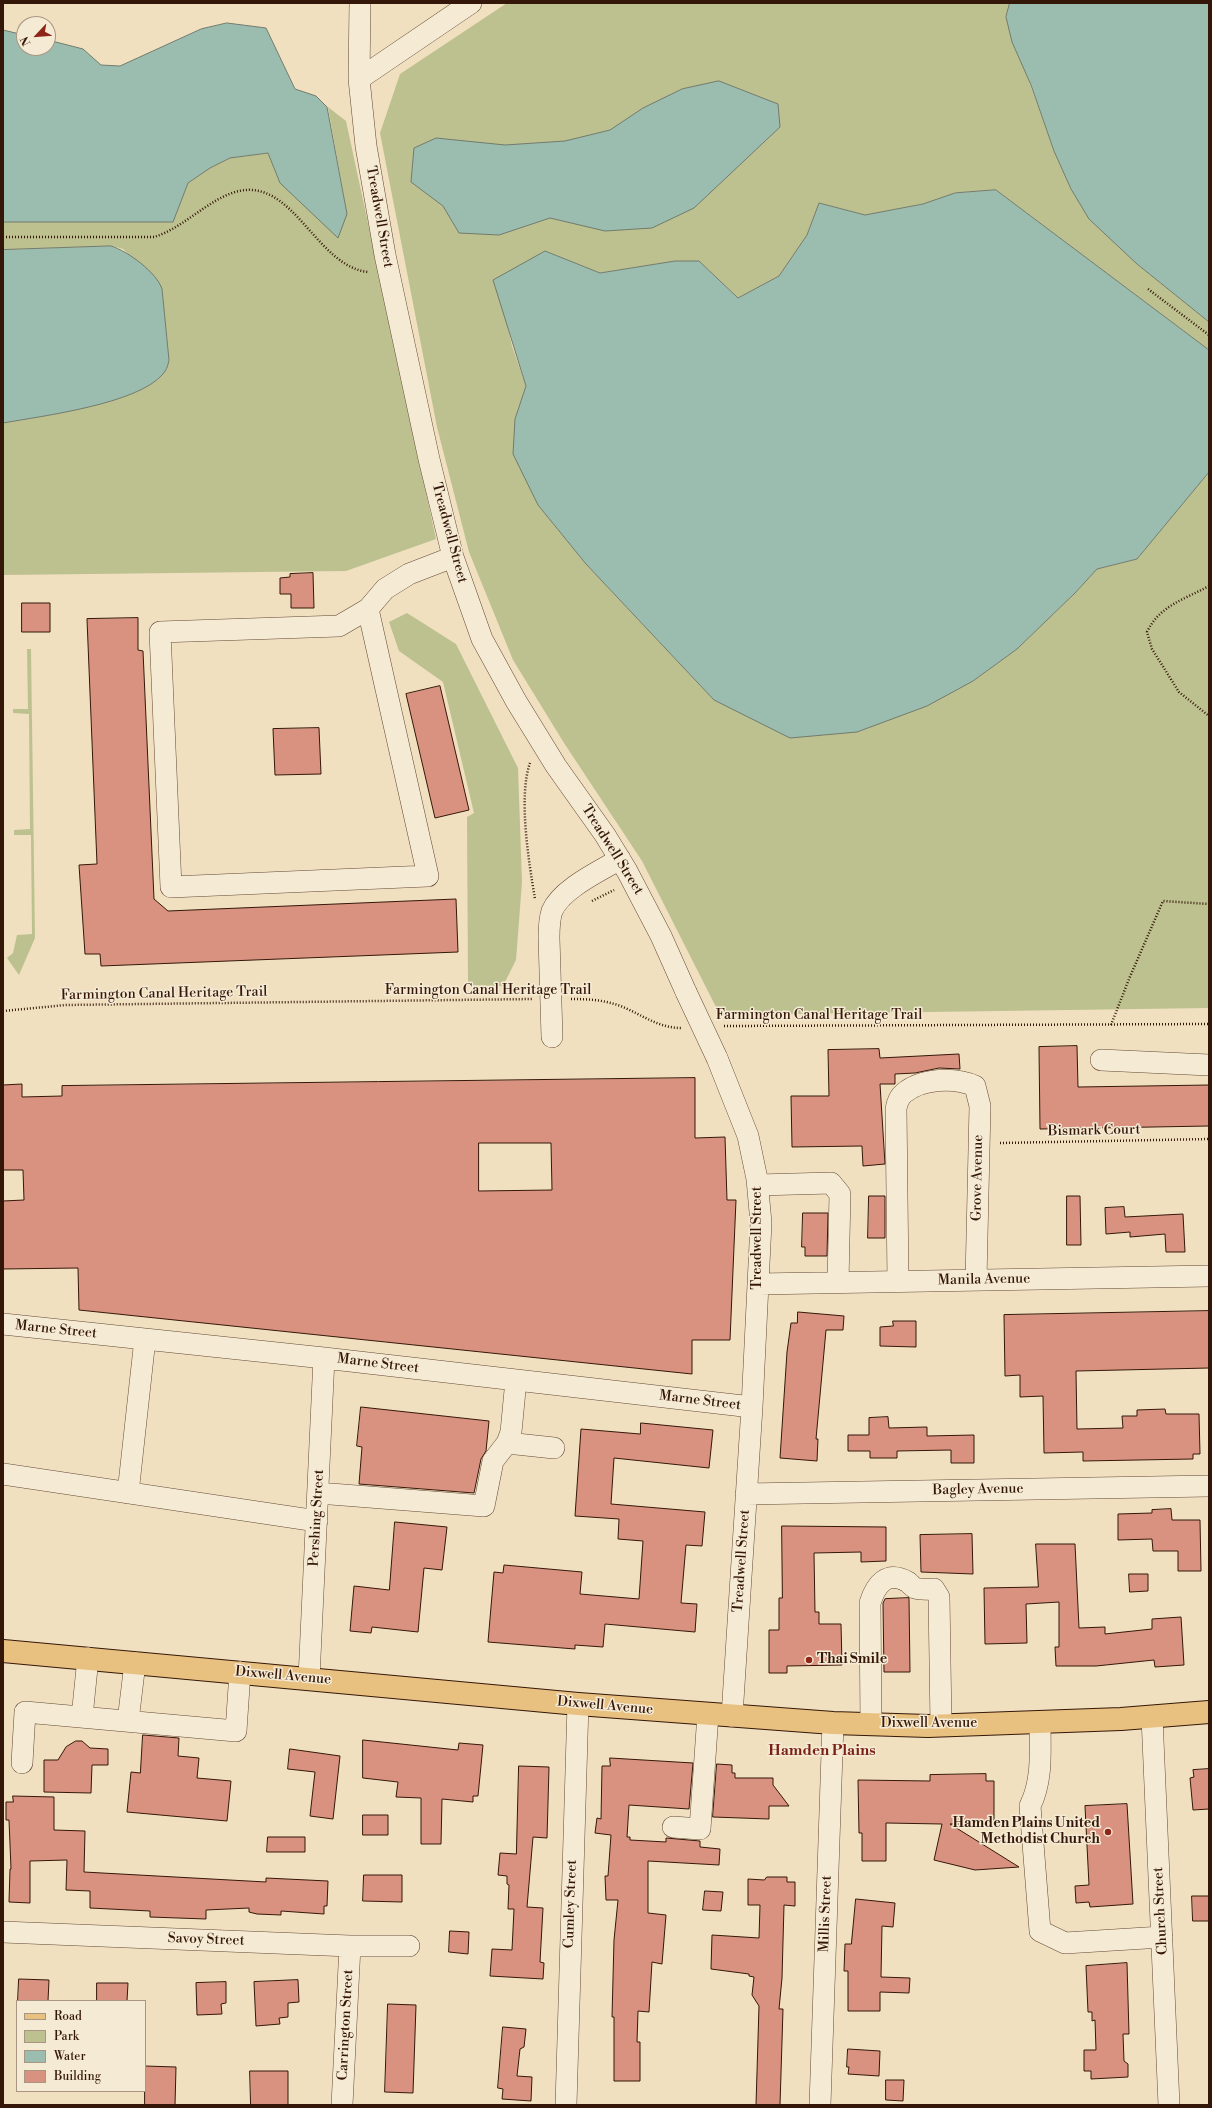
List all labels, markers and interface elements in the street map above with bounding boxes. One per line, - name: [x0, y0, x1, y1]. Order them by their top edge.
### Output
- north arrow: [16, 16, 56, 56]
- text: N: [18, 34, 34, 48]
- street label: Treadwell Street: [362, 165, 396, 269]
- street label: Treadwell Street: [428, 481, 470, 585]
- street label: Treadwell Street: [578, 802, 646, 898]
- street label: Farmington Canal Heritage Trail: [385, 983, 591, 999]
- street label: Farmington Canal Heritage Trail: [61, 984, 267, 1004]
- street label: Farmington Canal Heritage Trail: [716, 1008, 922, 1024]
- street label: Bismark Court: [1047, 1122, 1141, 1140]
- street label: Grove Avenue: [969, 1135, 987, 1221]
- street label: Treadwell Street: [750, 1186, 766, 1290]
- street label: Manila Avenue: [938, 1271, 1030, 1289]
- street label: Marne Street: [14, 1317, 98, 1343]
- street label: Marne Street: [336, 1351, 420, 1377]
- street label: Marne Street: [658, 1388, 742, 1414]
- street label: Pershing Street: [306, 1469, 328, 1567]
- street label: Bagley Avenue: [932, 1481, 1024, 1499]
- street label: Treadwell Street: [730, 1509, 754, 1613]
- place label: Thai Smile: [817, 1652, 887, 1668]
- marker: Thai Smile: [804, 1655, 814, 1665]
- street label: Dixwell Avenue: [234, 1663, 332, 1689]
- street label: Dixwell Avenue: [556, 1693, 654, 1719]
- street label: Dixwell Avenue: [881, 1716, 977, 1732]
- district label: Hamden Plains: [768, 1742, 876, 1760]
- place label: Hamden Plains United Methodist Church: [952, 1816, 1100, 1848]
- marker: Hamden Plains United Methodist Church: [1103, 1827, 1113, 1837]
- street label: Cumley Street: [561, 1859, 581, 1949]
- street label: Church Street: [1150, 1867, 1172, 1955]
- street label: Millis Street: [816, 1875, 836, 1953]
- street label: Savoy Street: [167, 1930, 245, 1950]
- street label: Carrington Street: [335, 1969, 357, 2081]
- legend: [16, 2000, 146, 2092]
- text: Road: [54, 2009, 82, 2024]
- text: Park: [54, 2029, 79, 2044]
- text: Water: [54, 2049, 86, 2064]
- text: Building: [54, 2069, 101, 2084]

